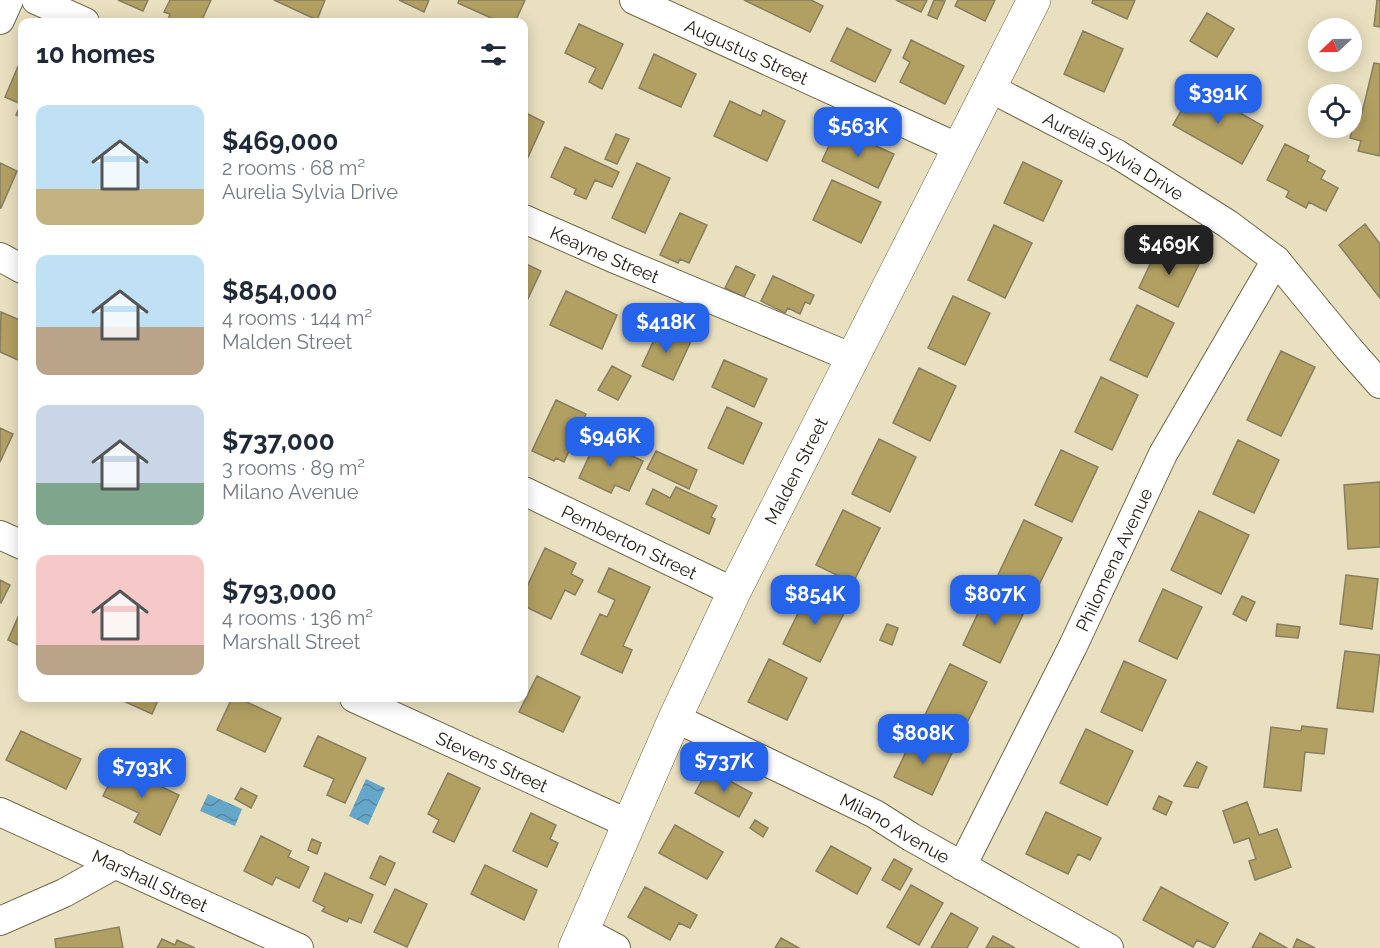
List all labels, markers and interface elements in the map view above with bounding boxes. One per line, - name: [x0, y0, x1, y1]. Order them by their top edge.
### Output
- street label: Augustus Street: [682, 14, 812, 89]
- north arrow: [1308, 18, 1362, 72]
- map controls: [1308, 18, 1362, 138]
- icon: filters: [477, 38, 510, 71]
- text: 10 homes: [36, 39, 155, 69]
- pin: $391K: [1176, 74, 1260, 125]
- text: $391K: [1189, 81, 1247, 105]
- button: locate: [1308, 84, 1362, 138]
- pin: $563K: [816, 107, 900, 158]
- street label: Aurelia Sylvia Drive: [1040, 107, 1188, 204]
- text: $563K: [828, 114, 888, 138]
- text: $469,000: [222, 126, 338, 156]
- icon: home: [84, 129, 156, 201]
- text: 2 rooms · 68 m²: [222, 156, 365, 180]
- text: Aurelia Sylvia Drive: [222, 180, 398, 204]
- street label: Keayne Street: [547, 221, 662, 287]
- pin: $469K: [1127, 225, 1211, 276]
- text: $469K: [1138, 232, 1200, 256]
- text: $854,000: [222, 276, 337, 306]
- icon: home: [84, 279, 156, 351]
- pin: $418K: [624, 303, 708, 354]
- text: 4 rooms · 144 m²: [222, 306, 372, 330]
- text: $418K: [636, 310, 696, 334]
- text: Malden Street: [222, 330, 352, 354]
- street label: Malden Street: [760, 414, 831, 528]
- pin: $946K: [568, 417, 652, 468]
- text: $946K: [579, 424, 641, 448]
- text: $737,000: [222, 426, 335, 456]
- icon: home: [84, 429, 156, 501]
- text: 3 rooms · 89 m²: [222, 456, 365, 480]
- text: Milano Avenue: [222, 480, 358, 504]
- street label: Philomena Avenue: [1071, 484, 1156, 635]
- street label: Pemberton Street: [558, 500, 701, 583]
- pin: $854K: [773, 575, 857, 626]
- pin: $807K: [953, 575, 1037, 626]
- text: $793,000: [222, 576, 337, 606]
- icon: home: [84, 579, 156, 651]
- text: $854K: [785, 582, 845, 606]
- text: $807K: [964, 582, 1026, 606]
- text: 4 rooms · 136 m²: [222, 606, 373, 630]
- text: Marshall Street: [222, 630, 360, 654]
- pin: $808K: [881, 714, 965, 765]
- text: $808K: [892, 721, 954, 745]
- street label: Stevens Street: [433, 727, 551, 796]
- pin: $737K: [682, 742, 766, 793]
- pin: $793K: [100, 748, 184, 799]
- text: $737K: [694, 749, 754, 773]
- text: $793K: [112, 755, 172, 779]
- street label: Milano Avenue: [837, 788, 954, 867]
- street label: Marshall Street: [89, 845, 211, 916]

